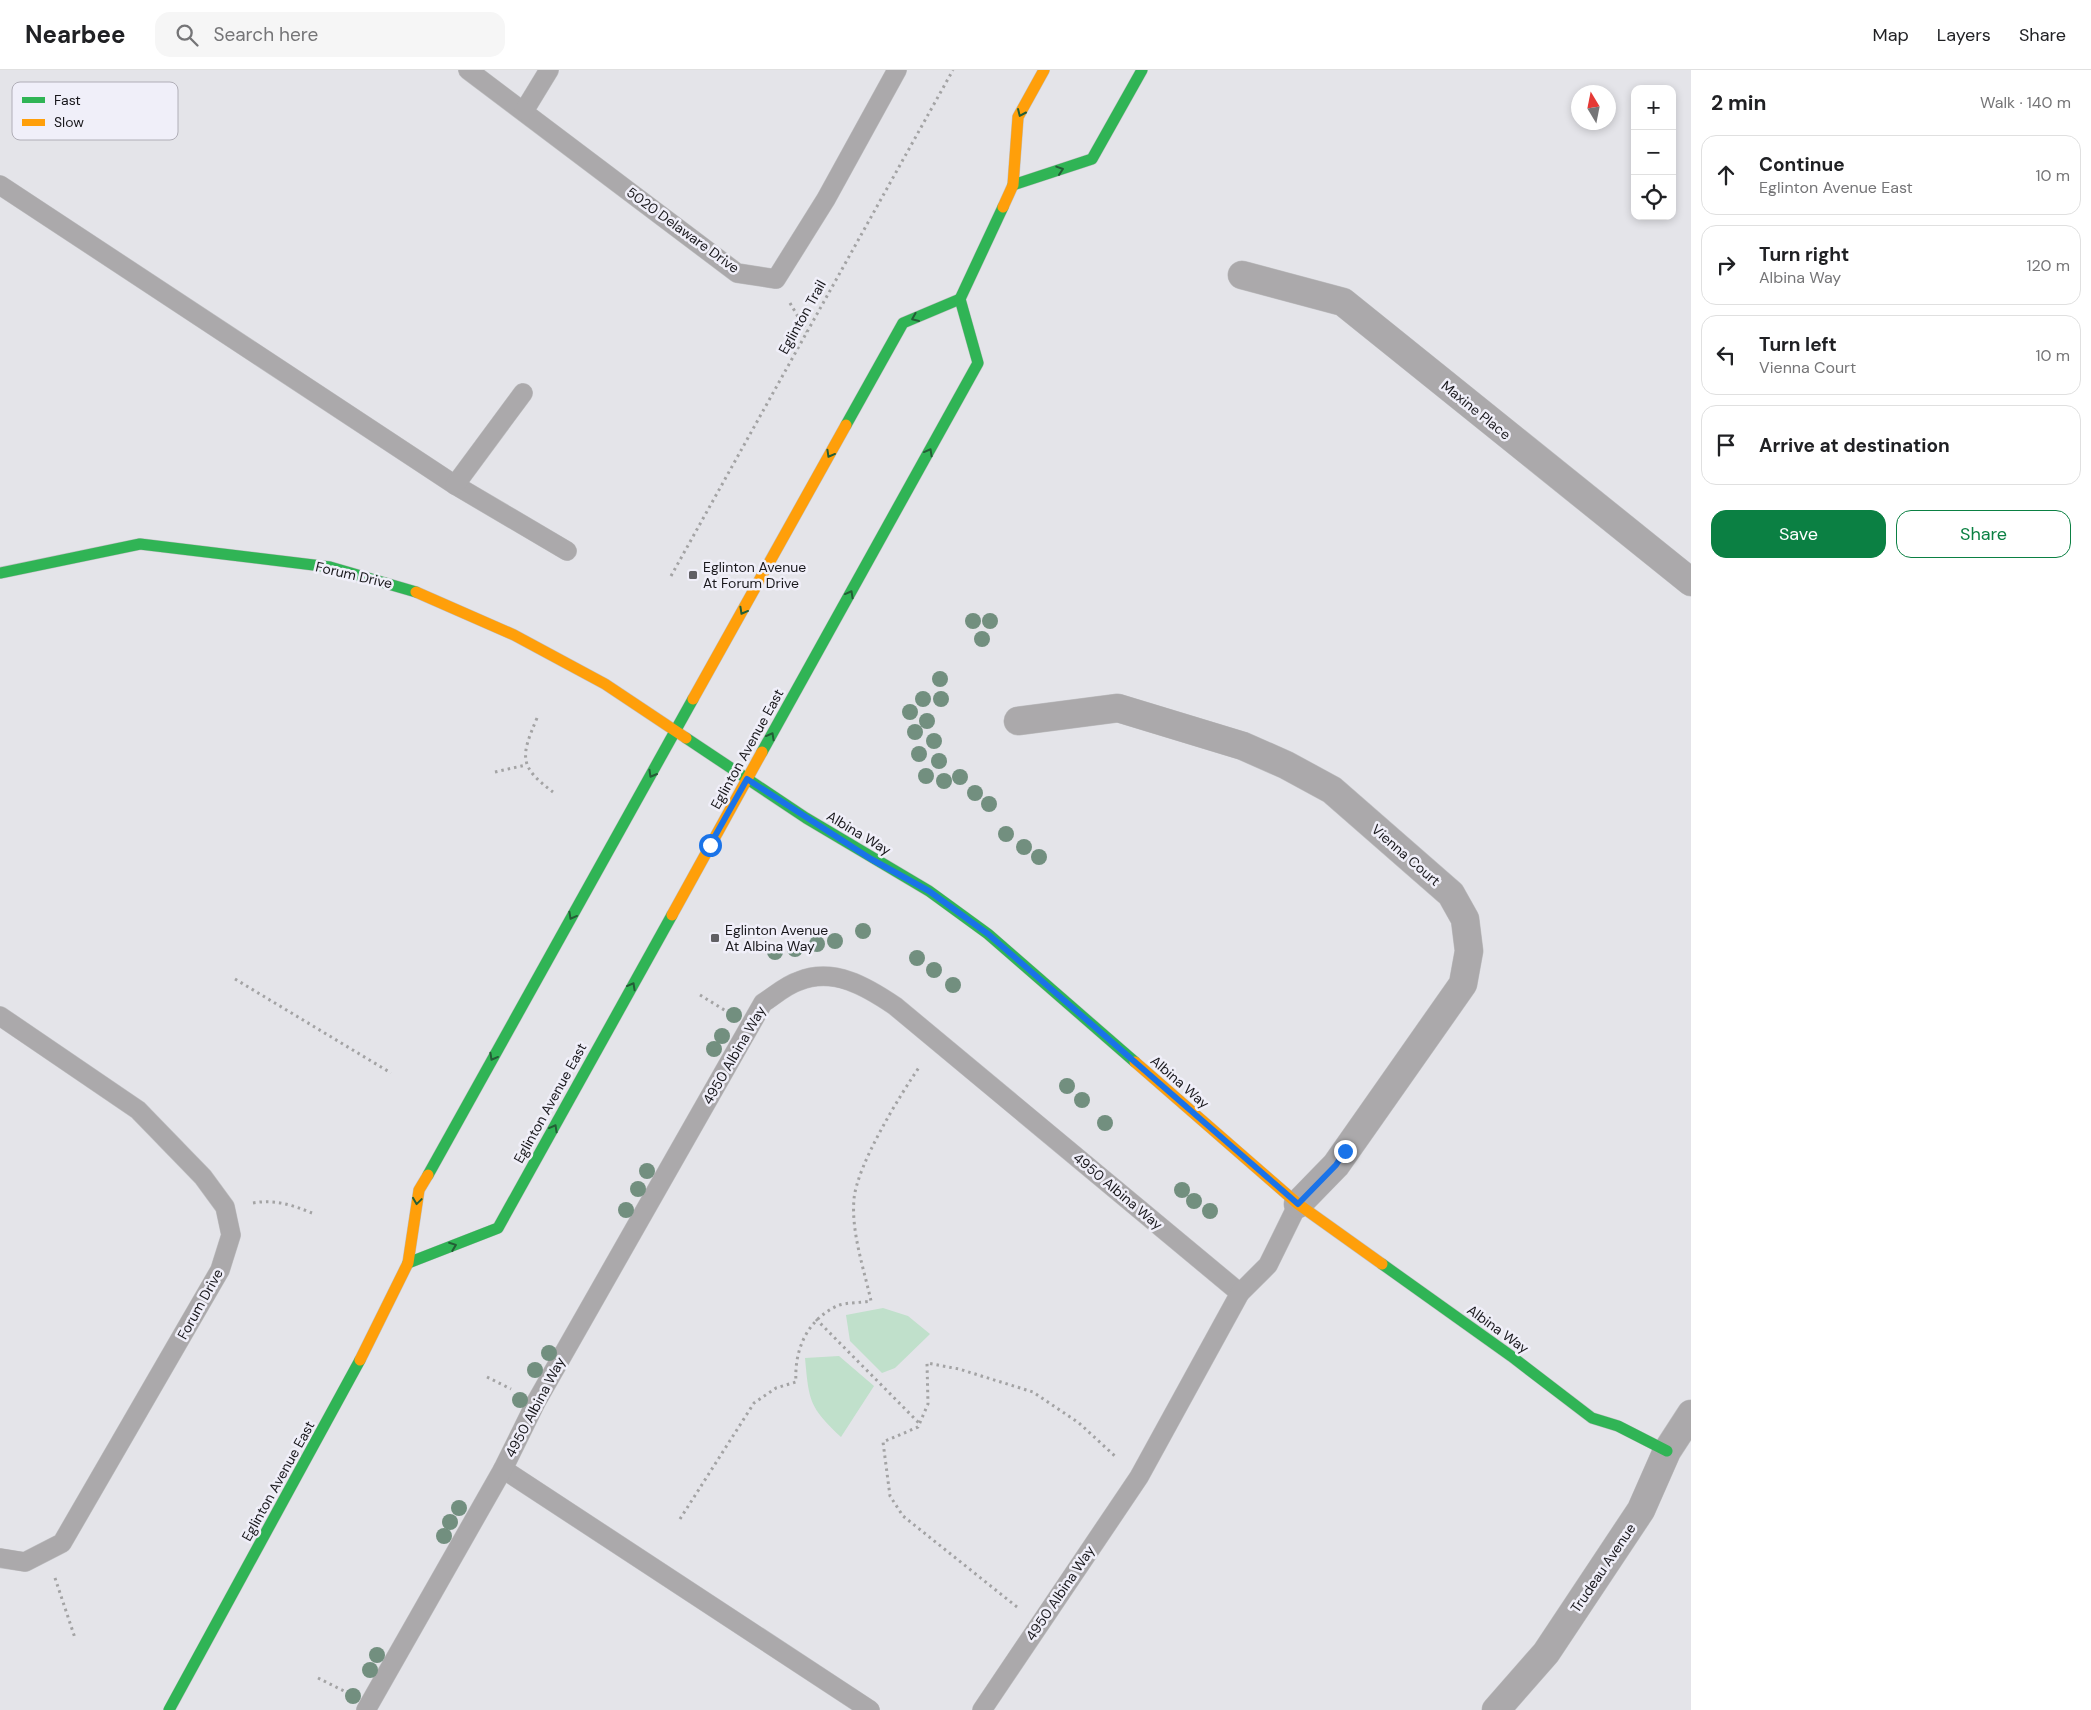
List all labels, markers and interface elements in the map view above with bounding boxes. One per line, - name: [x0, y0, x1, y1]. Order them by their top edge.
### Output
- search box: [155, 12, 505, 57]
- text: Nearbee: [25, 19, 125, 50]
- icon: search: [173, 21, 201, 49]
- text: Search here: [213, 22, 318, 47]
- text: Map: [1873, 23, 1909, 47]
- text: Layers: [1937, 23, 1991, 47]
- text: Share: [2019, 23, 2066, 47]
- legend: [12, 82, 178, 140]
- north arrow: [1571, 85, 1616, 130]
- map controls: [1631, 85, 1676, 220]
- button: +: [1631, 85, 1676, 130]
- text: 2 min: [1711, 89, 1767, 117]
- text: Fast: [54, 91, 81, 109]
- text: Walk · 140 m: [1980, 92, 2071, 113]
- one-way arrow: [1017, 108, 1027, 117]
- text: Slow: [54, 113, 84, 131]
- button: −: [1631, 130, 1676, 175]
- text: Continue: [1759, 152, 1845, 177]
- icon: ahead: [1712, 161, 1740, 189]
- text: 10 m: [2036, 165, 2070, 186]
- one-way arrow: [1055, 166, 1063, 176]
- button: locate: [1631, 175, 1676, 220]
- text: Eglinton Avenue East: [1759, 177, 1913, 198]
- street label: 5020 Delaware Drive: [623, 183, 743, 277]
- text: Turn right: [1759, 242, 1849, 267]
- icon: right: [1712, 251, 1740, 279]
- text: 120 m: [2026, 255, 2070, 276]
- text: Albina Way: [1759, 267, 1841, 288]
- street label: Eglinton Trail: [774, 277, 830, 357]
- one-way arrow: [911, 312, 920, 322]
- text: Turn left: [1759, 332, 1837, 357]
- icon: left: [1712, 341, 1740, 369]
- text: 10 m: [2036, 345, 2070, 366]
- text: Vienna Court: [1759, 357, 1856, 378]
- street label: Maxine Place: [1438, 377, 1514, 444]
- icon: arrive: [1712, 431, 1740, 459]
- text: Arrive at destination: [1759, 433, 1950, 458]
- one-way arrow: [827, 448, 837, 457]
- one-way arrow: [923, 449, 933, 458]
- button: Save: [1711, 510, 1886, 558]
- button: Share: [1896, 510, 2071, 558]
- street label: Forum Drive: [314, 557, 394, 593]
- place label: Eglinton Avenue At Forum Drive: [703, 558, 806, 592]
- marker: Eglinton Avenue At Forum Drive: [687, 569, 699, 581]
- one-way arrow: [843, 591, 853, 600]
- one-way arrow: [739, 606, 749, 615]
- street label: Eglinton Avenue East: [706, 686, 788, 812]
- one-way arrow: [764, 733, 774, 742]
- one-way arrow: [648, 769, 658, 778]
- street label: Albina Way: [824, 807, 895, 859]
- street label: Vienna Court: [1368, 820, 1444, 890]
- route start: [699, 834, 722, 857]
- one-way arrow: [568, 910, 578, 919]
- place label: Eglinton Avenue At Albina Way: [725, 921, 828, 955]
- marker: Eglinton Avenue At Albina Way: [709, 932, 721, 944]
- one-way arrow: [626, 982, 636, 991]
- street label: 4950 Albina Way: [698, 1002, 770, 1108]
- street label: Eglinton Avenue East: [509, 1040, 591, 1166]
- one-way arrow: [489, 1052, 499, 1061]
- street label: Albina Way: [1147, 1052, 1213, 1113]
- one-way arrow: [547, 1124, 557, 1133]
- route end: [1334, 1140, 1357, 1163]
- street label: 4950 Albina Way: [1070, 1148, 1167, 1234]
- one-way arrow: [413, 1196, 423, 1205]
- one-way arrow: [449, 1241, 457, 1251]
- street label: Forum Drive: [173, 1265, 227, 1343]
- street label: Albina Way: [1464, 1301, 1533, 1358]
- street label: 4950 Albina Way: [501, 1354, 569, 1460]
- street label: Eglinton Avenue East: [237, 1418, 319, 1544]
- street label: Trudeau Avenue: [1566, 1520, 1640, 1616]
- street label: 4950 Albina Way: [1021, 1542, 1099, 1644]

